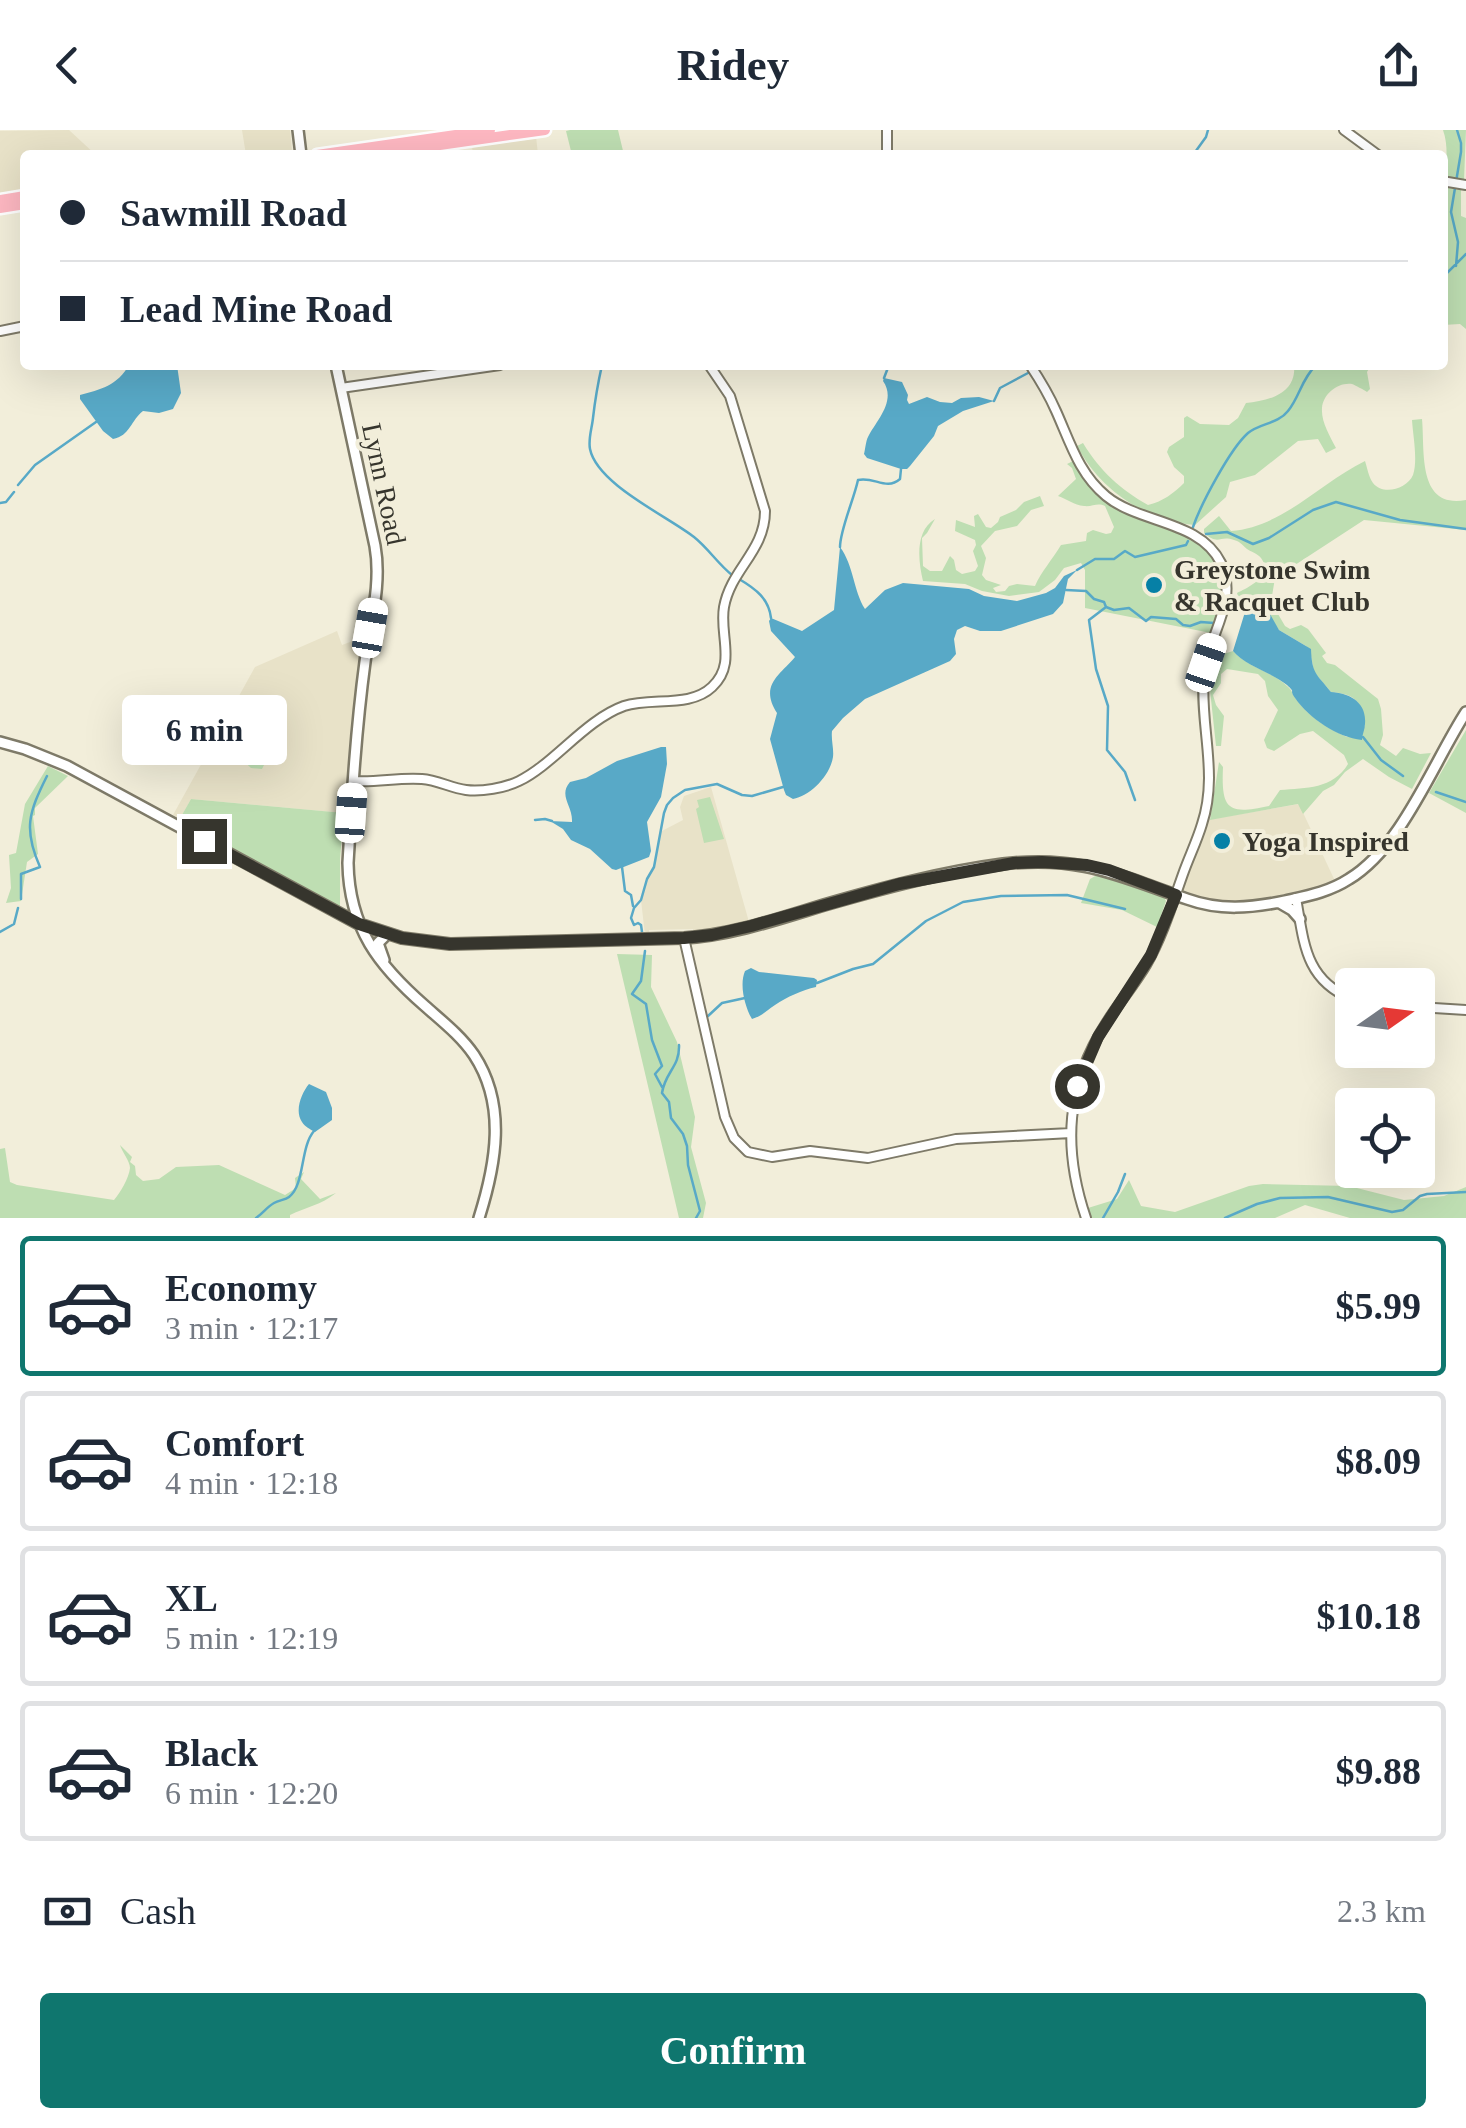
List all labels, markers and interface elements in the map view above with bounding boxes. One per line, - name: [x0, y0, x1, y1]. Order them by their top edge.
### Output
- icon: back: [40, 38, 95, 93]
- icon: share: [1371, 38, 1426, 93]
- text: Ridey: [677, 40, 789, 90]
- text: Sawmill Road: [120, 192, 347, 234]
- text: Lead Mine Road: [120, 288, 392, 330]
- street label: Lynn Road: [356, 420, 412, 548]
- place label: Greystone Swim & Racquet Club: [1174, 554, 1370, 617]
- marker: Greystone Swim & Racquet Club: [1143, 574, 1165, 596]
- car: [350, 596, 390, 660]
- car: [1182, 630, 1230, 696]
- callout: 6 min: [121, 696, 286, 766]
- text: 6 min: [166, 712, 243, 748]
- car: [334, 782, 368, 844]
- route end: [182, 819, 227, 864]
- place label: Yoga Inspired: [1242, 826, 1409, 857]
- marker: Yoga Inspired: [1211, 830, 1233, 852]
- north arrow: [1335, 968, 1435, 1068]
- map controls: [1335, 968, 1435, 1188]
- route start: [1055, 1064, 1100, 1109]
- button: locate: [1335, 1088, 1435, 1188]
- icon: car: [45, 1261, 135, 1351]
- text: Economy: [165, 1267, 317, 1309]
- text: $5.99: [1336, 1285, 1421, 1327]
- text: 3 min · 12:17: [165, 1310, 338, 1346]
- icon: car: [45, 1416, 135, 1506]
- text: Comfort: [165, 1422, 304, 1464]
- text: $8.09: [1336, 1440, 1421, 1482]
- text: 4 min · 12:18: [165, 1465, 338, 1501]
- icon: car: [45, 1571, 135, 1661]
- text: XL: [165, 1577, 218, 1619]
- text: $10.18: [1317, 1595, 1421, 1637]
- text: 5 min · 12:19: [165, 1620, 338, 1656]
- icon: car: [45, 1726, 135, 1816]
- text: Black: [165, 1732, 258, 1774]
- text: $9.88: [1336, 1750, 1421, 1792]
- text: 6 min · 12:20: [165, 1775, 338, 1811]
- icon: cash: [40, 1884, 95, 1939]
- text: Cash: [120, 1890, 196, 1932]
- text: 2.3 km: [1337, 1893, 1426, 1929]
- button: Confirm: [40, 1993, 1426, 2108]

